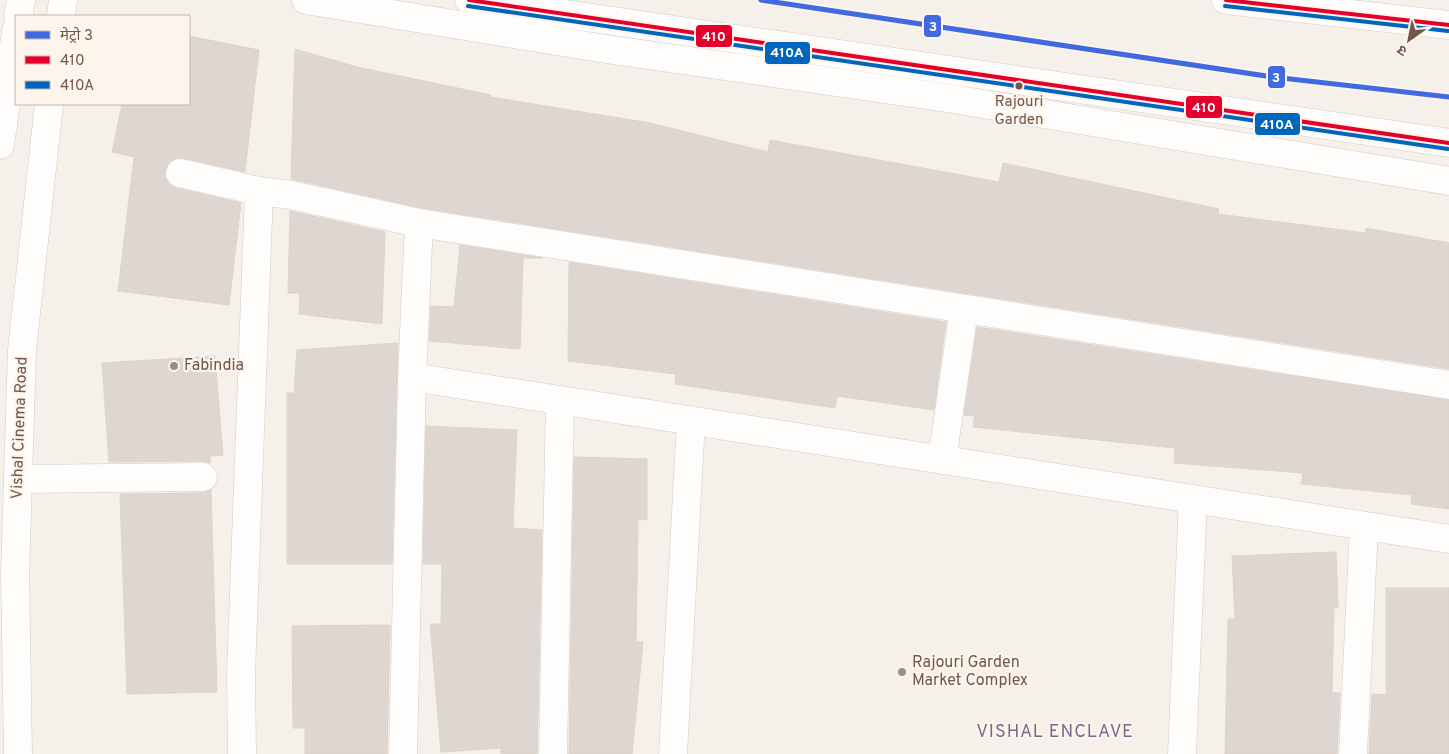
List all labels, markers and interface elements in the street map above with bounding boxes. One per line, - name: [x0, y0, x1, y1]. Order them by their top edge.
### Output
- line badge: 3: [923, 14, 942, 38]
- legend: [15, 15, 190, 105]
- north arrow: [1384, 15, 1434, 65]
- text: 3: [929, 19, 937, 36]
- line badge: 410: [695, 24, 733, 48]
- text: मेट्रो 3: [60, 26, 93, 46]
- text: 410: [702, 29, 726, 46]
- text: उ: [1394, 40, 1411, 59]
- line badge: 410A: [764, 41, 811, 65]
- text: 410A: [770, 45, 804, 62]
- text: 410: [60, 52, 85, 71]
- line badge: 3: [1267, 65, 1286, 89]
- text: 3: [1272, 70, 1280, 87]
- text: 410A: [60, 77, 94, 96]
- marker: Rajouri Garden: [1014, 81, 1024, 91]
- place label: Rajouri Garden: [995, 93, 1043, 130]
- line badge: 410: [1185, 95, 1223, 119]
- text: 410: [1192, 100, 1216, 117]
- line badge: 410A: [1254, 112, 1301, 136]
- text: 410A: [1260, 117, 1294, 134]
- street label: Vishal Cinema Road: [8, 356, 32, 500]
- place label: Fabindia: [184, 356, 244, 376]
- marker: Fabindia: [168, 360, 180, 372]
- place label: Rajouri Garden Market Complex: [912, 653, 1028, 691]
- marker: Rajouri Garden Market Complex: [896, 666, 908, 678]
- district label: VISHAL ENCLAVE: [976, 721, 1134, 744]

